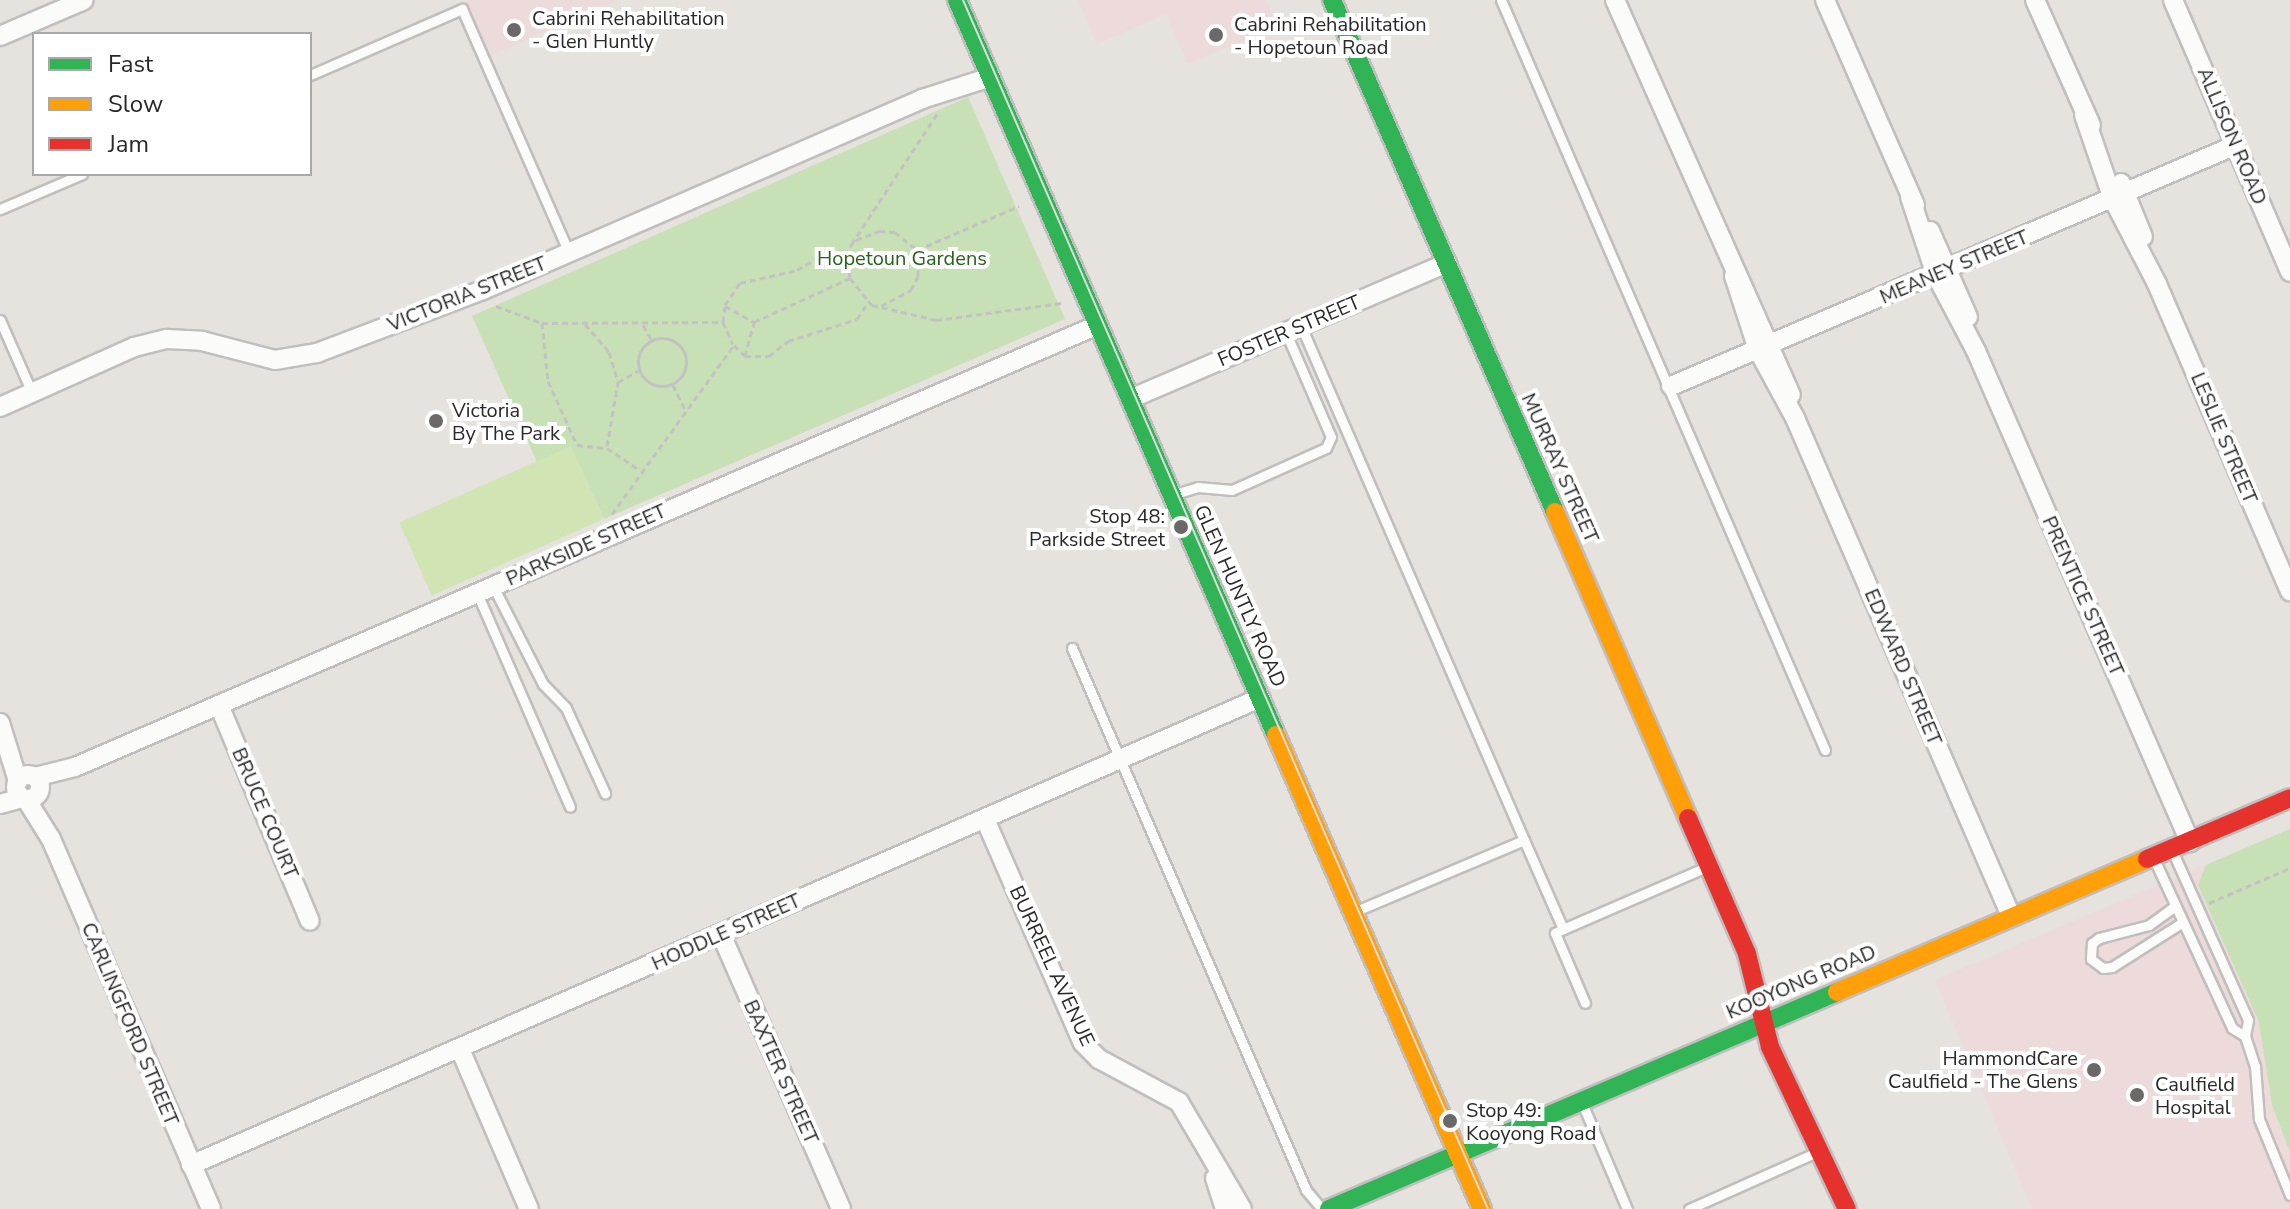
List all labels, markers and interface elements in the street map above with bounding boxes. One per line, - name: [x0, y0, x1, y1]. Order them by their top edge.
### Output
- place label: Cabrini Rehabilitation - Glen Huntly: [532, 6, 725, 53]
- place label: Cabrini Rehabilitation - Hopetoun Road: [1234, 12, 1427, 59]
- marker: Cabrini Rehabilitation - Glen Huntly: [503, 19, 525, 41]
- marker: Cabrini Rehabilitation - Hopetoun Road: [1205, 24, 1227, 46]
- legend: [32, 32, 312, 176]
- text: Fast: [108, 48, 153, 80]
- street label: ALLISON ROAD: [2192, 64, 2272, 208]
- text: Slow: [108, 88, 163, 120]
- text: Jam: [108, 128, 149, 160]
- street label: MEANEY STREET: [1876, 225, 2032, 309]
- park label: Hopetoun Gardens: [817, 246, 987, 270]
- street label: VICTORIA STREET: [384, 251, 550, 337]
- street label: FOSTER STREET: [1214, 290, 1364, 372]
- street label: LESLIE STREET: [2186, 369, 2262, 507]
- street label: MURRAY STREET: [1516, 390, 1604, 546]
- place label: Victoria By The Park: [452, 398, 560, 445]
- marker: Victoria By The Park: [427, 412, 445, 430]
- street label: PARKSIDE STREET: [502, 499, 670, 591]
- street label: GLEN HUNTLY ROAD: [1189, 501, 1291, 691]
- place label: Stop 48: Parkside Street: [1029, 504, 1165, 551]
- street label: PRENTICE STREET: [2037, 512, 2129, 680]
- marker: Stop 48: Parkside Street: [1172, 518, 1190, 536]
- street label: EDWARD STREET: [1859, 585, 1947, 749]
- street label: BRUCE COURT: [227, 744, 303, 882]
- street label: BURREEL AVENUE: [1004, 882, 1100, 1050]
- street label: HODDLE STREET: [648, 888, 804, 976]
- street label: CARLINGFORD STREET: [76, 919, 184, 1129]
- street label: KOOYONG ROAD: [1723, 940, 1879, 1024]
- street label: BAXTER STREET: [738, 996, 824, 1148]
- place label: HammondCare Caulfield - The Glens: [1888, 1046, 2078, 1093]
- marker: HammondCare Caulfield - The Glens: [2085, 1061, 2103, 1079]
- place label: Caulfield Hospital: [2155, 1072, 2235, 1119]
- marker: Caulfield Hospital: [2126, 1084, 2148, 1106]
- place label: Stop 49: Kooyong Road: [1466, 1098, 1596, 1145]
- marker: Stop 49: Kooyong Road: [1441, 1112, 1459, 1130]

